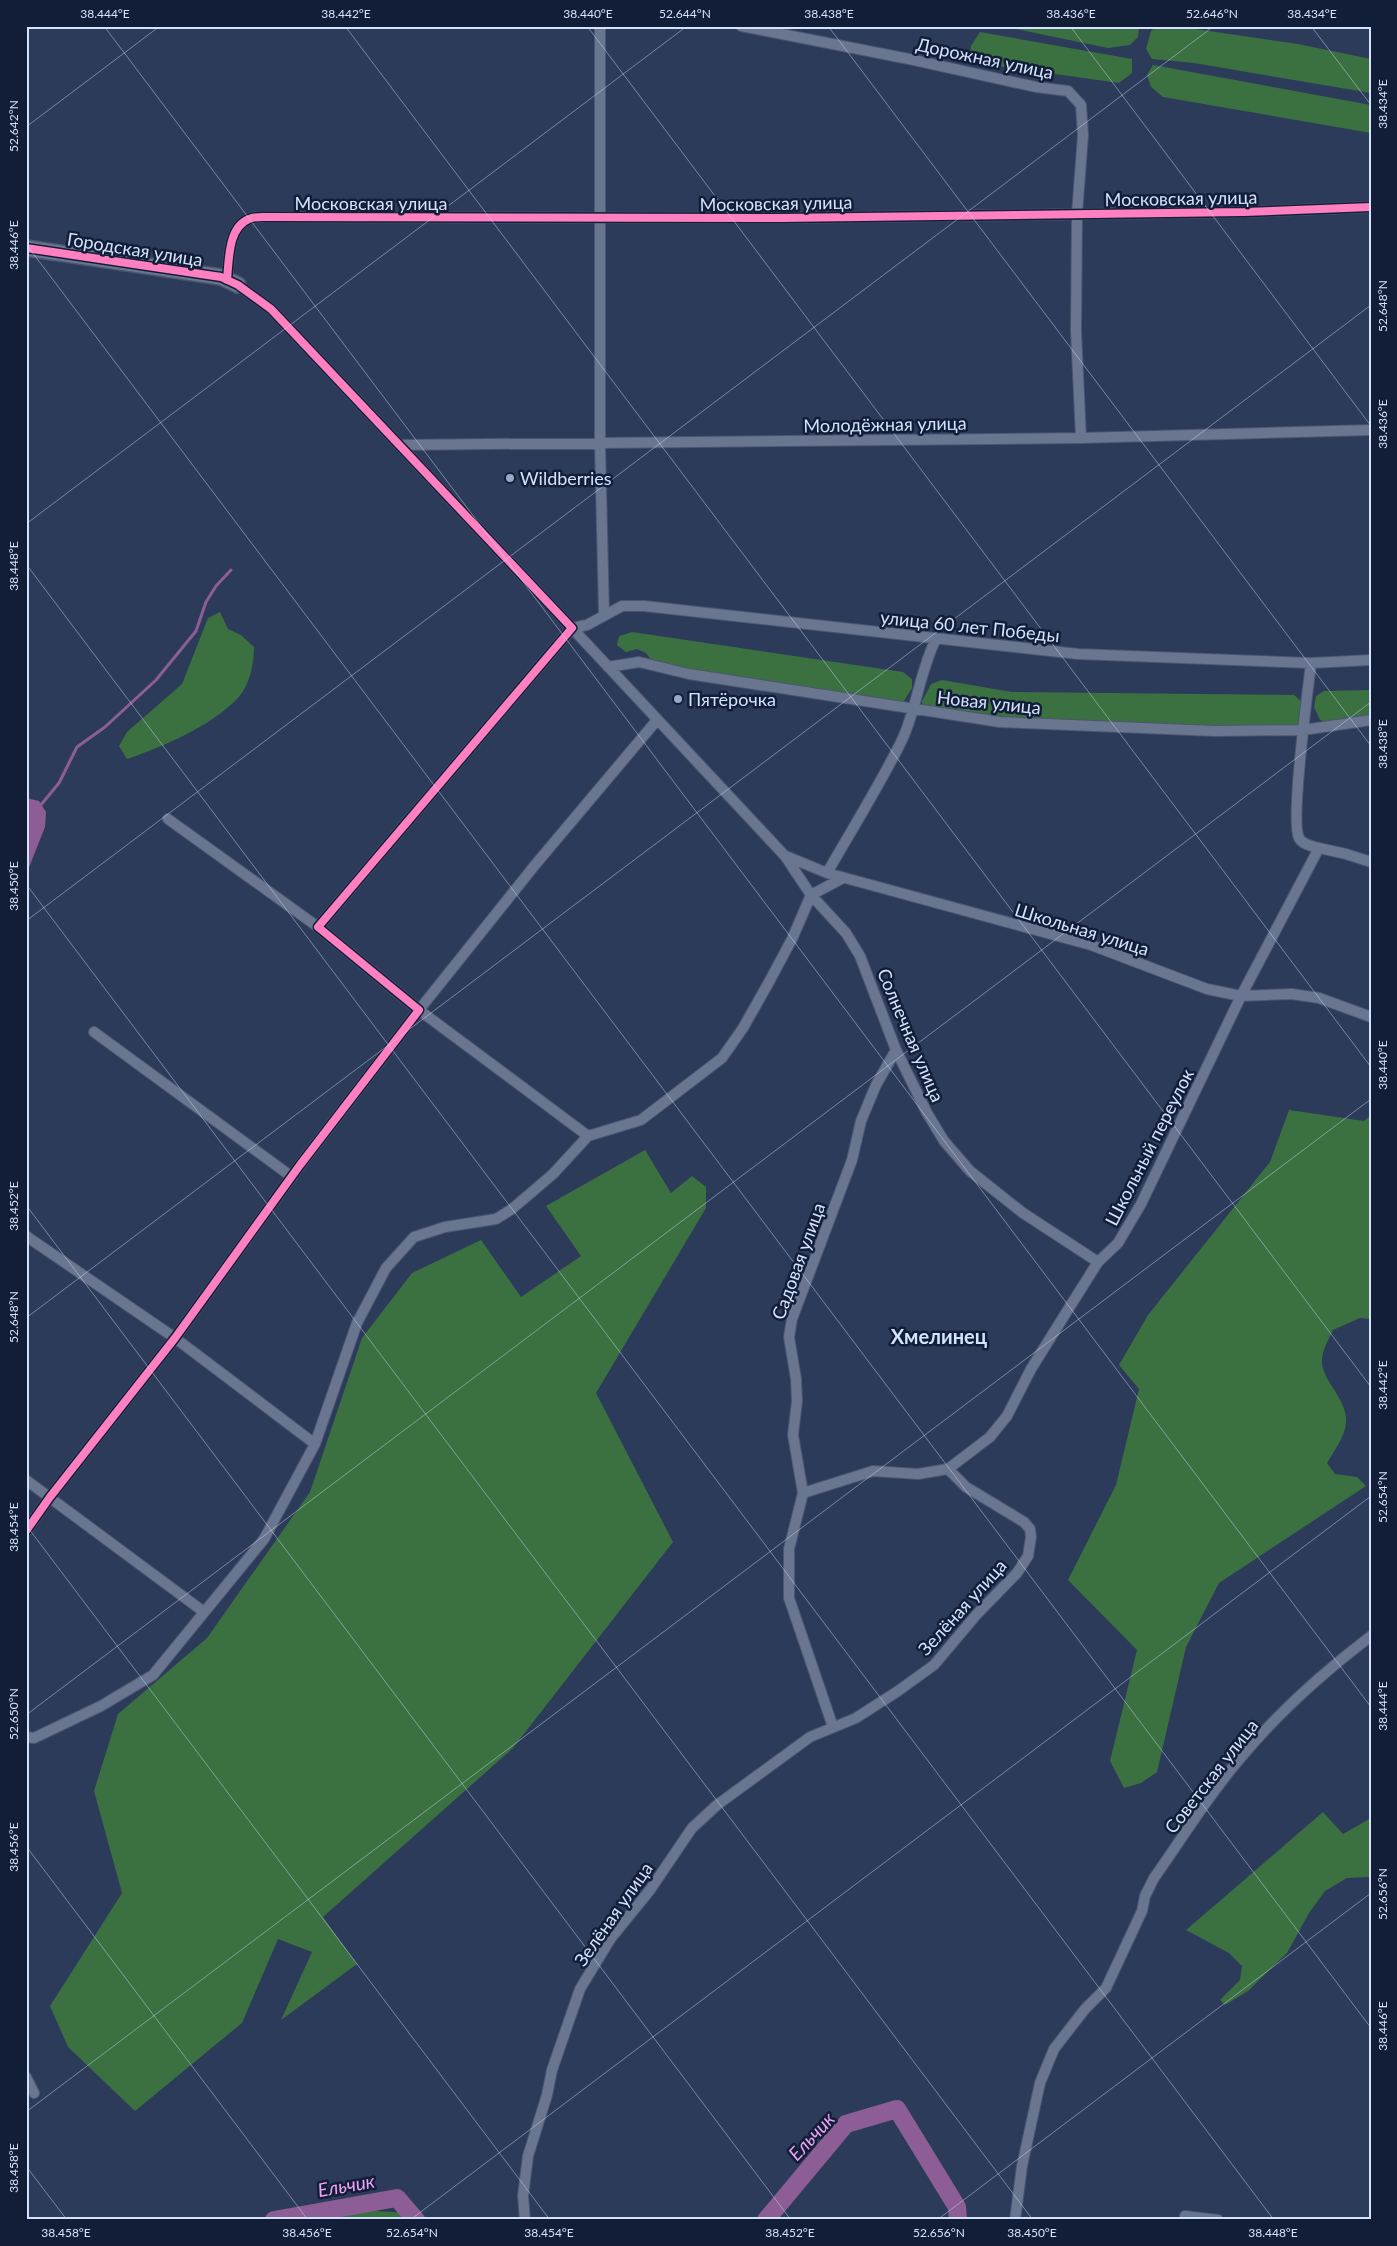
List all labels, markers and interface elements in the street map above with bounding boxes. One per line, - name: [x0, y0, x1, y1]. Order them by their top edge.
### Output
- text: 38.444°E: [80, 6, 130, 21]
- text: 38.442°E: [321, 6, 371, 21]
- text: 38.440°E: [563, 6, 613, 21]
- text: 52.644°N: [659, 6, 711, 21]
- text: 38.438°E: [804, 6, 854, 21]
- text: 38.436°E: [1046, 6, 1096, 21]
- text: 52.646°N: [1186, 6, 1238, 21]
- text: 38.434°E: [1287, 6, 1337, 21]
- street label: Дорожная улица: [914, 33, 1056, 83]
- text: 38.434°E: [1375, 79, 1390, 129]
- text: 52.642°N: [6, 100, 21, 152]
- street label: Московская улица: [1104, 186, 1258, 210]
- street label: Московская улица: [699, 191, 853, 215]
- street label: Московская улица: [295, 192, 447, 214]
- text: 38.446°E: [6, 220, 21, 270]
- street label: Городская улица: [66, 227, 204, 271]
- text: 52.648°N: [1375, 280, 1390, 332]
- text: 38.436°E: [1375, 399, 1390, 449]
- street label: Молодёжная улица: [803, 412, 967, 436]
- place label: Wildberries: [520, 467, 612, 489]
- marker: Wildberries: [504, 472, 516, 484]
- text: 38.448°E: [6, 541, 21, 591]
- street label: улица 60 лет Победы: [879, 606, 1061, 646]
- street label: Новая улица: [936, 686, 1042, 718]
- place label: Пятёрочка: [688, 688, 776, 710]
- marker: Пятёрочка: [672, 693, 684, 705]
- text: 38.438°E: [1375, 719, 1390, 769]
- text: 38.450°E: [6, 861, 21, 911]
- street label: Школьная улица: [1012, 898, 1152, 960]
- street label: Солнечная улица: [873, 965, 949, 1105]
- text: 38.440°E: [1375, 1040, 1390, 1090]
- street label: Школьный переулок: [1100, 1064, 1198, 1229]
- text: 38.452°E: [6, 1181, 21, 1231]
- street label: Садовая улица: [767, 1200, 829, 1322]
- text: 52.648°N: [6, 1291, 21, 1343]
- district label: Хмелинец: [891, 1324, 988, 1348]
- text: 38.442°E: [1375, 1360, 1390, 1410]
- text: 52.654°N: [1375, 1471, 1390, 1523]
- text: 38.454°E: [6, 1502, 21, 1552]
- street label: Зелёная улица: [913, 1554, 1011, 1660]
- text: 38.444°E: [1375, 1681, 1390, 1731]
- text: 52.650°N: [6, 1688, 21, 1740]
- street label: Советская улица: [1160, 1715, 1262, 1837]
- text: 38.456°E: [6, 1822, 21, 1872]
- street label: Зелёная улица: [569, 1858, 657, 1970]
- text: 52.656°N: [1375, 1868, 1390, 1920]
- text: 38.446°E: [1375, 2001, 1390, 2051]
- water label: Ельчик: [783, 2107, 840, 2165]
- text: 38.458°E: [6, 2143, 21, 2193]
- water label: Ельчик: [316, 2169, 377, 2201]
- text: 38.458°E: [41, 2225, 91, 2240]
- text: 38.456°E: [282, 2225, 332, 2240]
- text: 52.654°N: [386, 2225, 438, 2240]
- text: 38.454°E: [524, 2225, 574, 2240]
- text: 38.452°E: [765, 2225, 815, 2240]
- text: 52.656°N: [913, 2225, 965, 2240]
- text: 38.450°E: [1007, 2225, 1057, 2240]
- text: 38.448°E: [1248, 2225, 1298, 2240]

